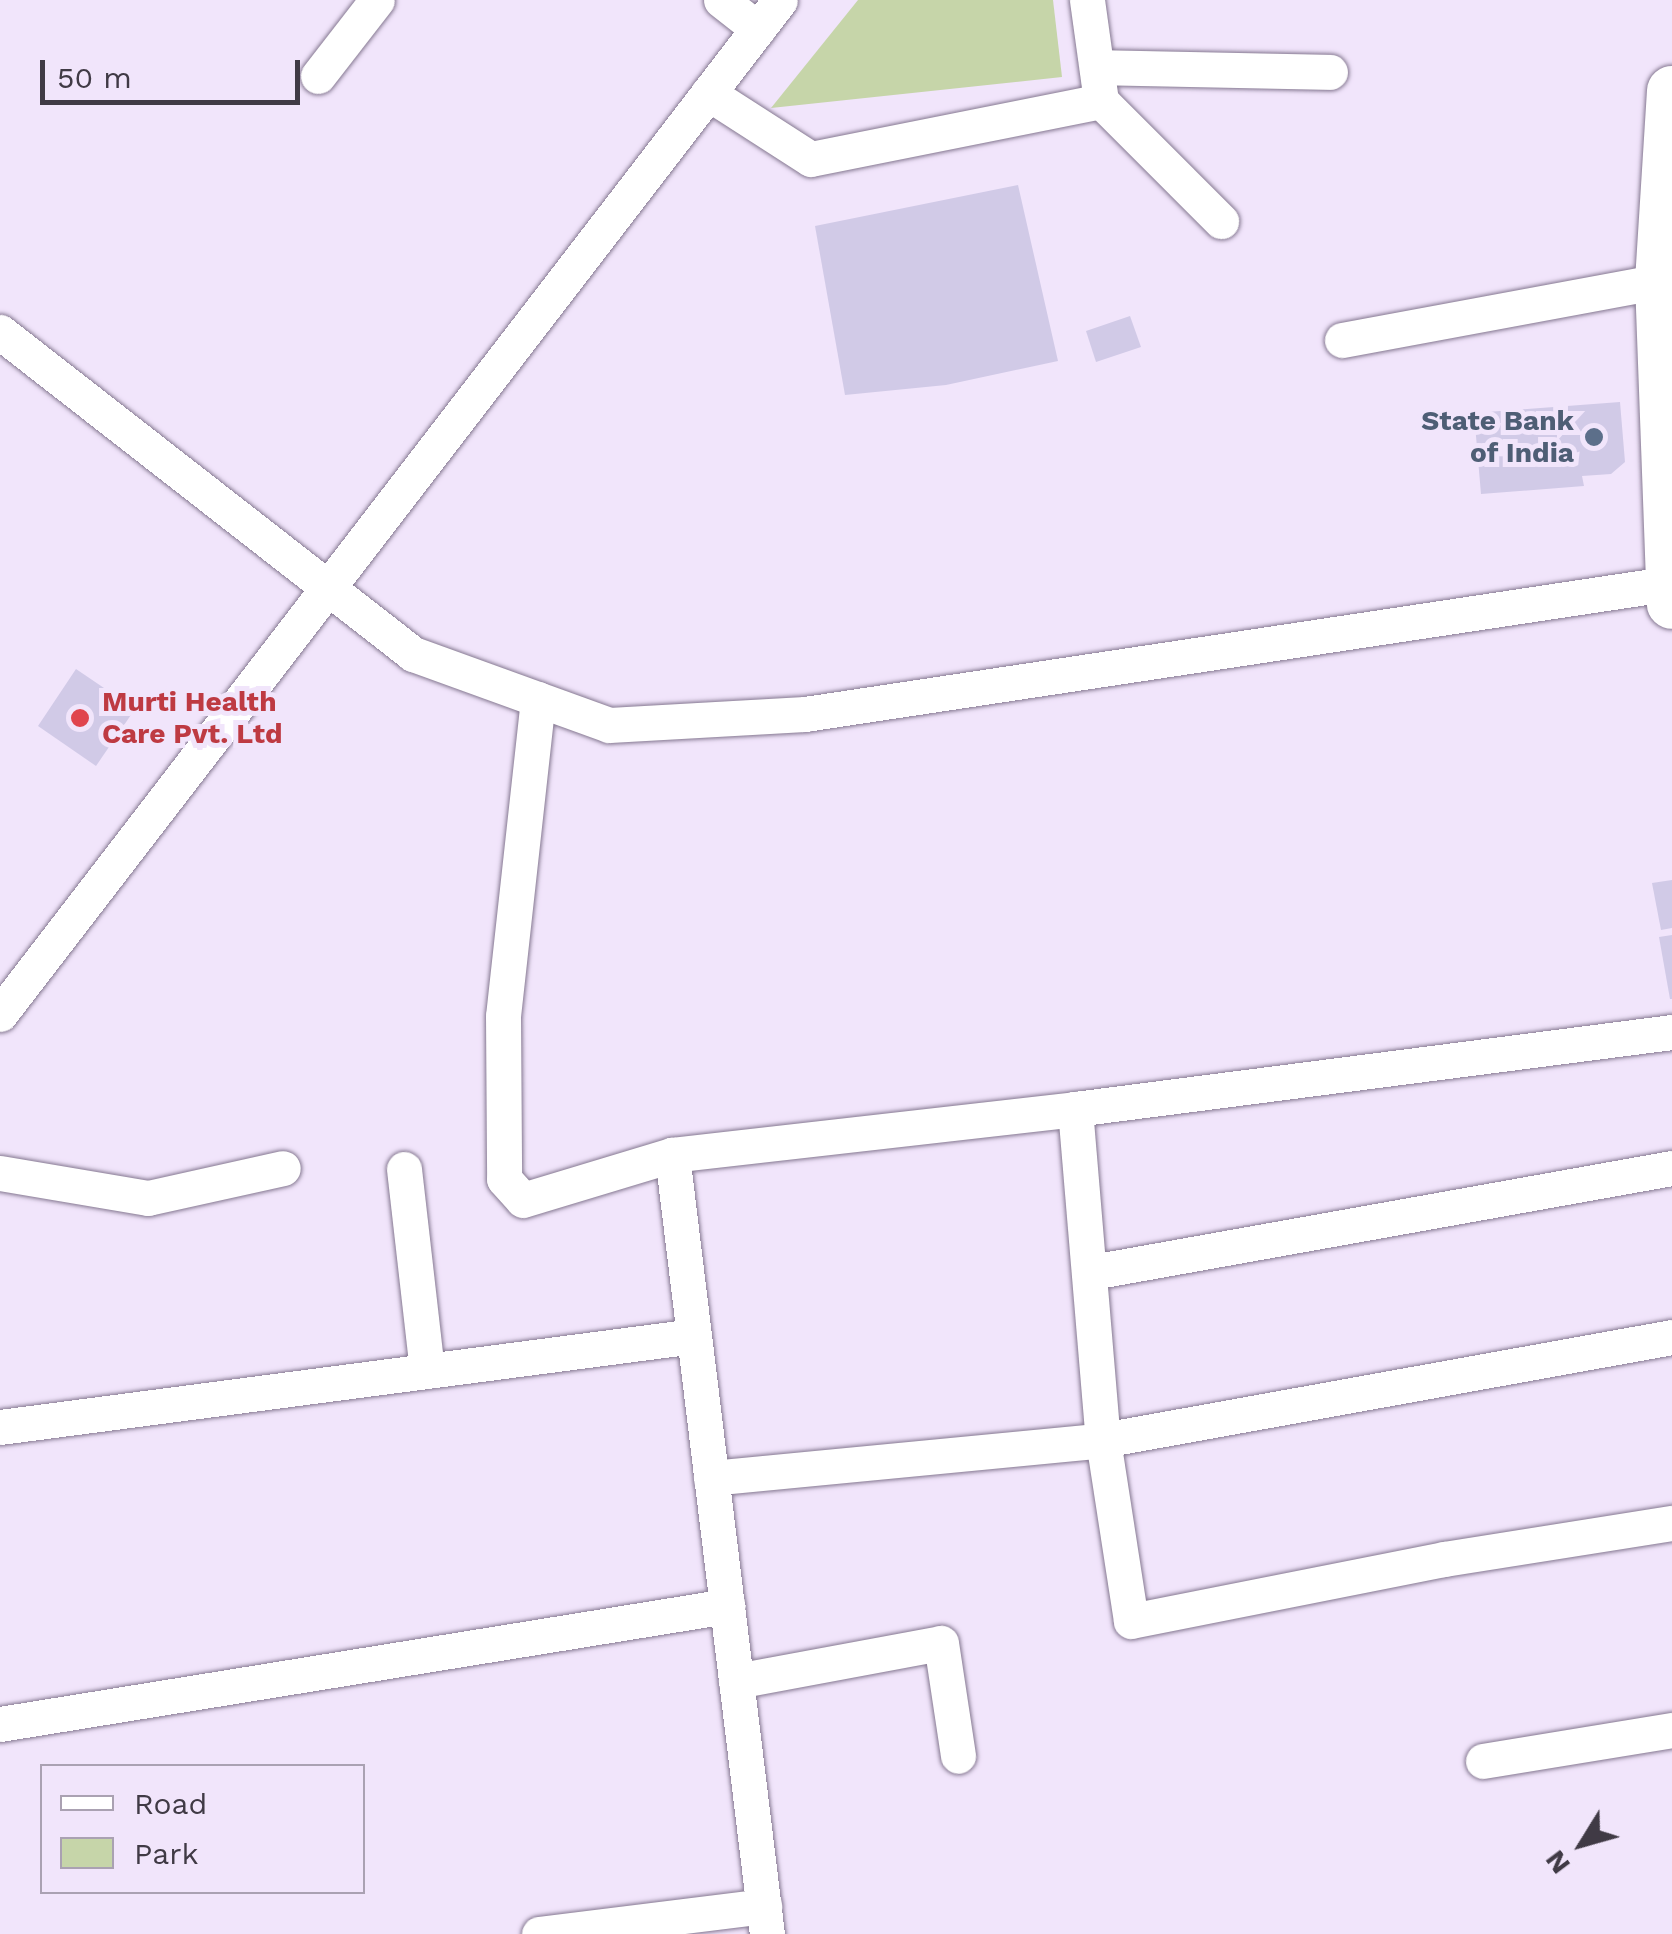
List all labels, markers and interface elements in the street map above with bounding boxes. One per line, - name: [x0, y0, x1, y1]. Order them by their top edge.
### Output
- scale bar: [45, 40, 305, 102]
- text: 50 m: [57, 60, 132, 95]
- place label: State Bank of India: [1421, 404, 1574, 470]
- marker: State Bank of India: [1583, 426, 1605, 448]
- place label: Murti Health Care Pvt. Ltd: [102, 685, 282, 751]
- marker: Murti Health Care Pvt. Ltd: [67, 705, 93, 731]
- legend: [40, 1764, 365, 1894]
- text: Road: [134, 1786, 207, 1821]
- north arrow: [1532, 1794, 1632, 1894]
- text: Park: [134, 1836, 199, 1871]
- text: N: [1538, 1844, 1577, 1881]

